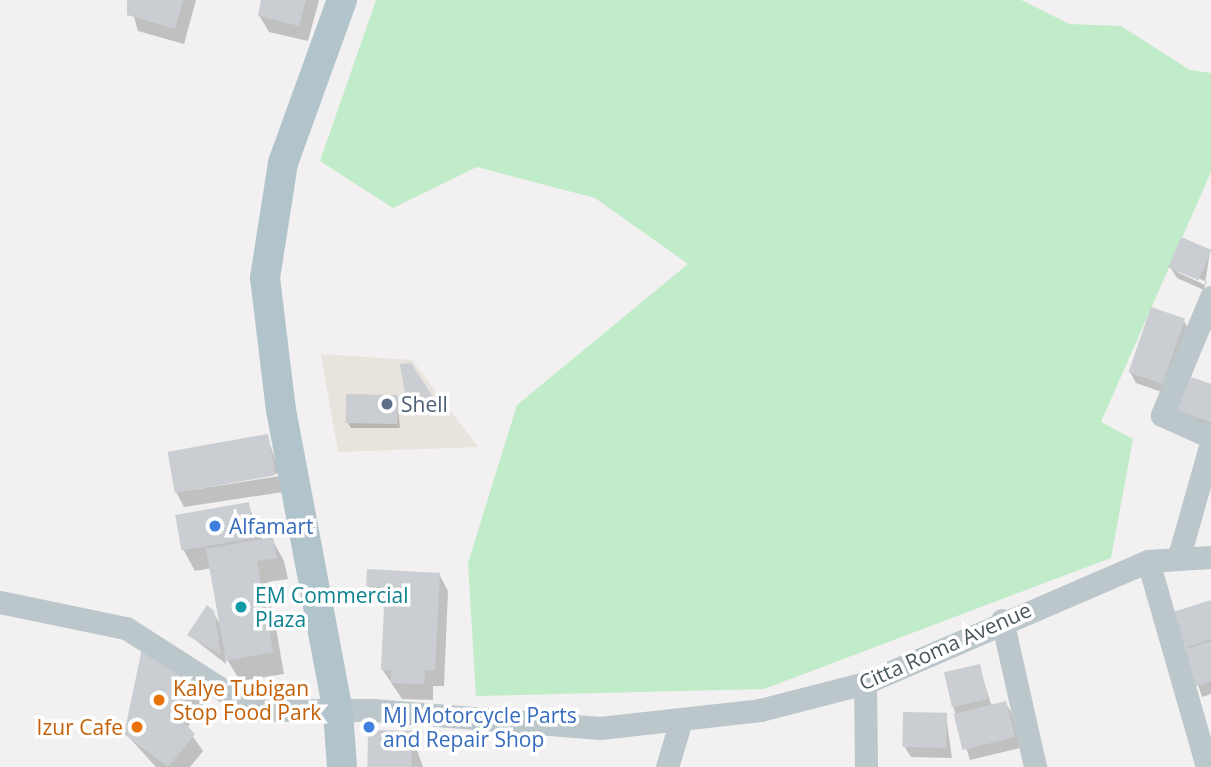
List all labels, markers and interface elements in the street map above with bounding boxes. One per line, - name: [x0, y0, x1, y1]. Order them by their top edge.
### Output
- place label: Shell: [401, 391, 448, 417]
- marker: Shell: [379, 396, 395, 412]
- place label: Alfamart: [229, 513, 313, 539]
- marker: Alfamart: [207, 518, 223, 534]
- place label: EM Commercial Plaza: [255, 582, 408, 632]
- street label: Citta Roma Avenue: [855, 597, 1035, 695]
- marker: EM Commercial Plaza: [233, 599, 249, 615]
- place label: Kalye Tubigan Stop Food Park: [173, 675, 321, 725]
- marker: Kalye Tubigan Stop Food Park: [151, 692, 167, 708]
- place label: MJ Motorcycle Parts and Repair Shop: [383, 702, 577, 752]
- place label: Izur Cafe: [37, 714, 123, 740]
- marker: Izur Cafe: [129, 719, 145, 735]
- marker: MJ Motorcycle Parts and Repair Shop: [361, 719, 377, 735]

